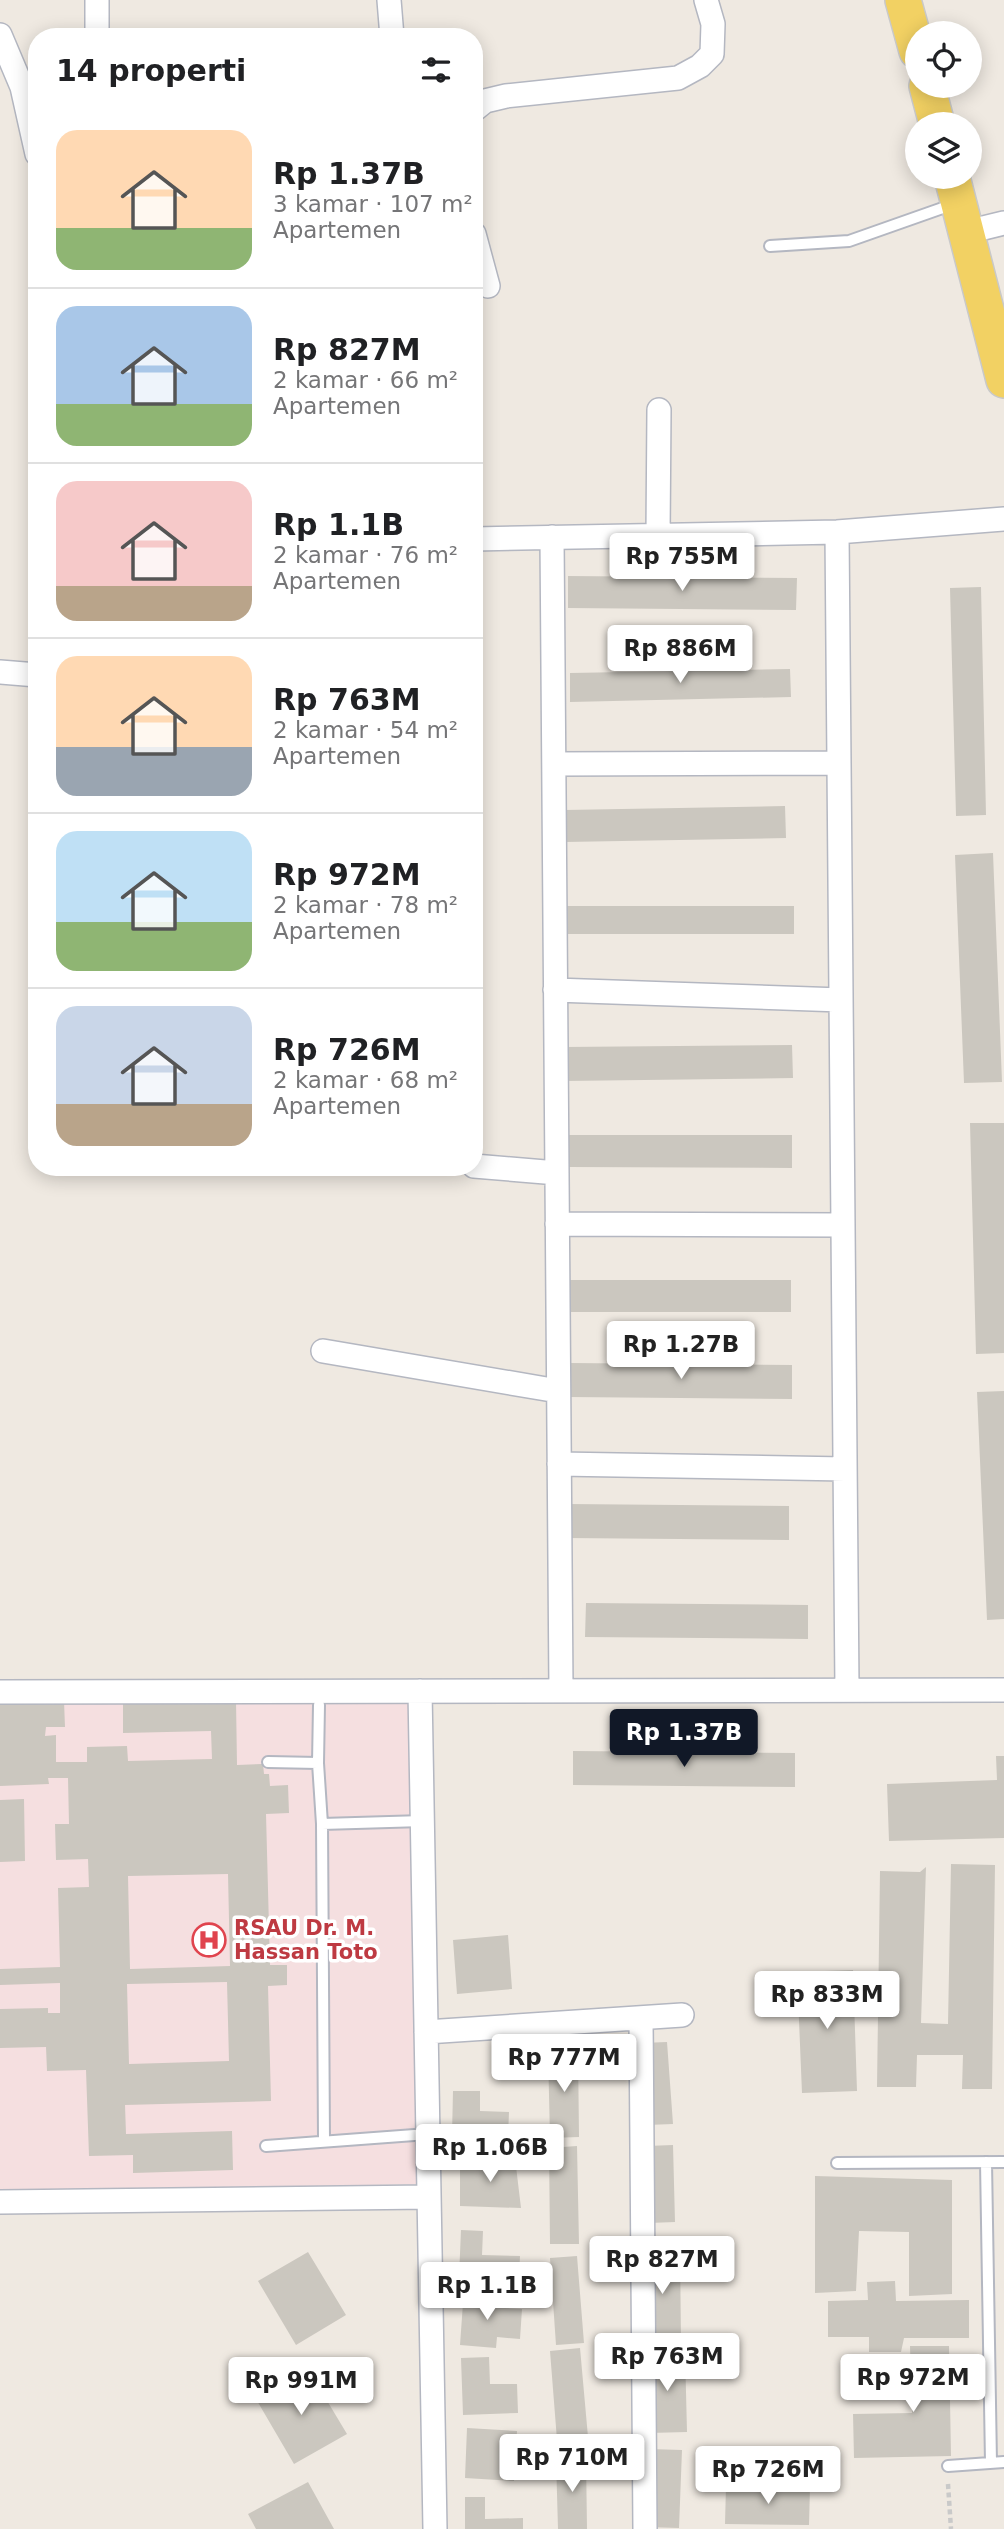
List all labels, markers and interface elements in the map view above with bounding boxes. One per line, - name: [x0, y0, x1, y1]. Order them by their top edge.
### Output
- map controls: [905, 21, 982, 189]
- button: locate: [905, 21, 982, 98]
- icon: filters: [417, 51, 455, 89]
- text: 14 properti: [56, 53, 246, 88]
- button: layers: [905, 112, 982, 189]
- text: Rp 1.37B: [273, 156, 425, 191]
- icon: home: [112, 158, 196, 242]
- text: 3 kamar · 107 m²: [273, 191, 473, 217]
- text: Apartemen: [273, 217, 401, 243]
- text: Rp 827M: [273, 332, 421, 367]
- icon: home: [112, 334, 196, 418]
- text: 2 kamar · 66 m²: [273, 367, 458, 393]
- text: Apartemen: [273, 393, 401, 419]
- text: Rp 1.1B: [273, 507, 404, 542]
- icon: home: [112, 509, 196, 593]
- pin: Rp 755M: [617, 534, 747, 593]
- text: 2 kamar · 76 m²: [273, 542, 458, 568]
- text: Rp 755M: [625, 543, 739, 569]
- text: Apartemen: [273, 568, 401, 594]
- pin: Rp 886M: [615, 626, 745, 685]
- text: Rp 886M: [623, 635, 737, 661]
- text: Rp 763M: [273, 682, 421, 717]
- icon: home: [112, 684, 196, 768]
- text: 2 kamar · 54 m²: [273, 717, 458, 743]
- text: Apartemen: [273, 743, 401, 769]
- text: Rp 972M: [273, 857, 421, 892]
- icon: home: [112, 859, 196, 943]
- text: 2 kamar · 78 m²: [273, 892, 458, 918]
- text: Apartemen: [273, 918, 401, 944]
- text: Rp 726M: [273, 1032, 421, 1067]
- icon: home: [112, 1034, 196, 1118]
- text: 2 kamar · 68 m²: [273, 1067, 458, 1093]
- text: Apartemen: [273, 1093, 401, 1119]
- pin: Rp 1.27B: [609, 1322, 753, 1381]
- text: Rp 1.27B: [623, 1331, 739, 1357]
- pin: Rp 1.37B: [612, 1710, 756, 1769]
- text: Rp 1.37B: [626, 1719, 742, 1745]
- place label: RSAU Dr. M. Hassan Toto: [234, 1916, 378, 1964]
- hospital icon: RSAU Dr. M. Hassan Toto: [190, 1921, 228, 1959]
- pin: Rp 833M: [762, 1972, 892, 2031]
- text: Rp 833M: [770, 1981, 884, 2007]
- pin: Rp 777M: [499, 2035, 629, 2094]
- text: Rp 777M: [507, 2044, 621, 2070]
- pin: Rp 1.06B: [418, 2124, 562, 2184]
- text: Rp 1.06B: [432, 2134, 548, 2160]
- pin: Rp 827M: [597, 2236, 727, 2296]
- text: Rp 827M: [605, 2246, 719, 2272]
- pin: Rp 1.1B: [422, 2262, 552, 2322]
- text: Rp 1.1B: [437, 2272, 537, 2298]
- pin: Rp 763M: [602, 2334, 732, 2393]
- text: Rp 763M: [610, 2343, 724, 2369]
- pin: Rp 972M: [848, 2354, 978, 2414]
- pin: Rp 991M: [236, 2358, 366, 2417]
- text: Rp 972M: [856, 2364, 970, 2390]
- text: Rp 991M: [244, 2367, 358, 2393]
- pin: Rp 710M: [507, 2434, 637, 2494]
- text: Rp 710M: [515, 2444, 629, 2470]
- pin: Rp 726M: [703, 2446, 833, 2506]
- text: Rp 726M: [711, 2456, 825, 2482]

